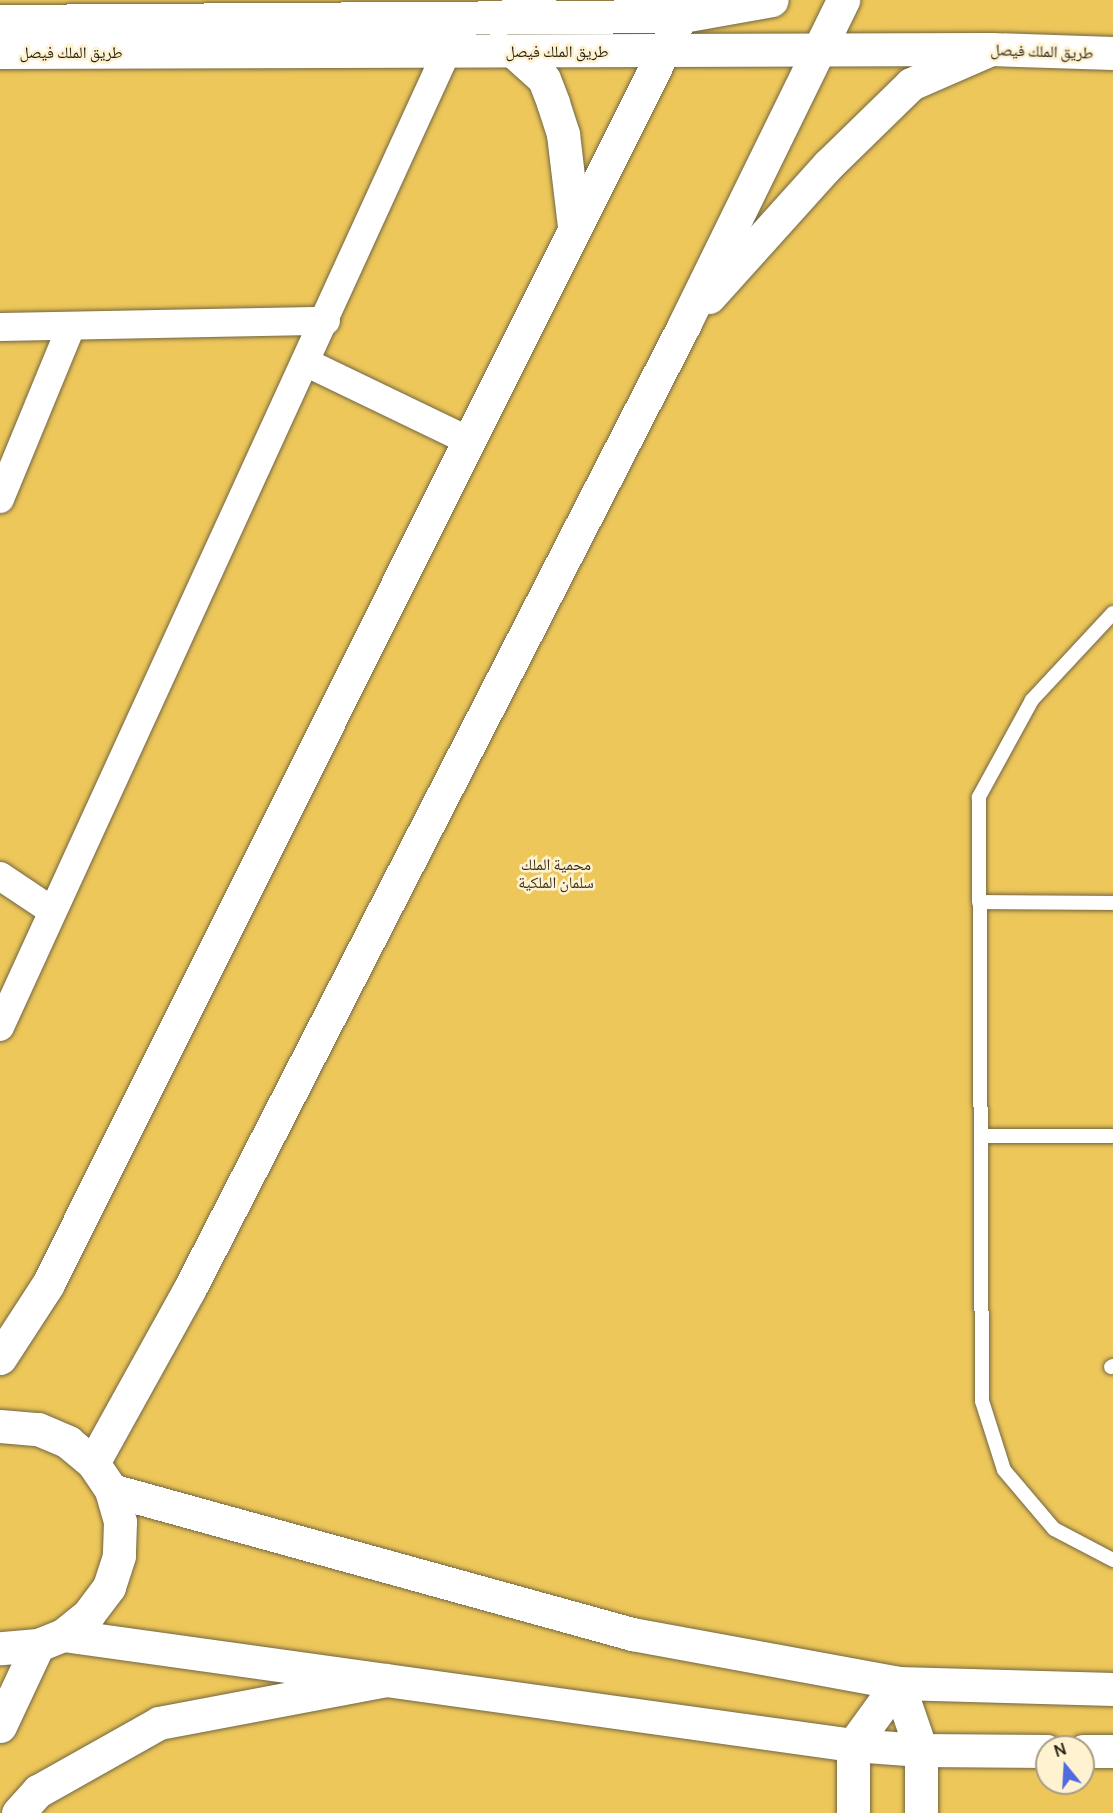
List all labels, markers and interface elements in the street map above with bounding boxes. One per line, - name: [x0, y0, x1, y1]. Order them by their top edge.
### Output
- street label: طريق الملك فيصل: [990, 40, 1094, 62]
- street label: طريق الملك فيصل: [505, 41, 609, 61]
- street label: طريق الملك فيصل: [19, 42, 123, 62]
- park label: محمية الملك سلمان الملكية: [518, 854, 594, 892]
- north arrow: [1035, 1735, 1095, 1795]
- text: N: [1051, 1738, 1069, 1762]

